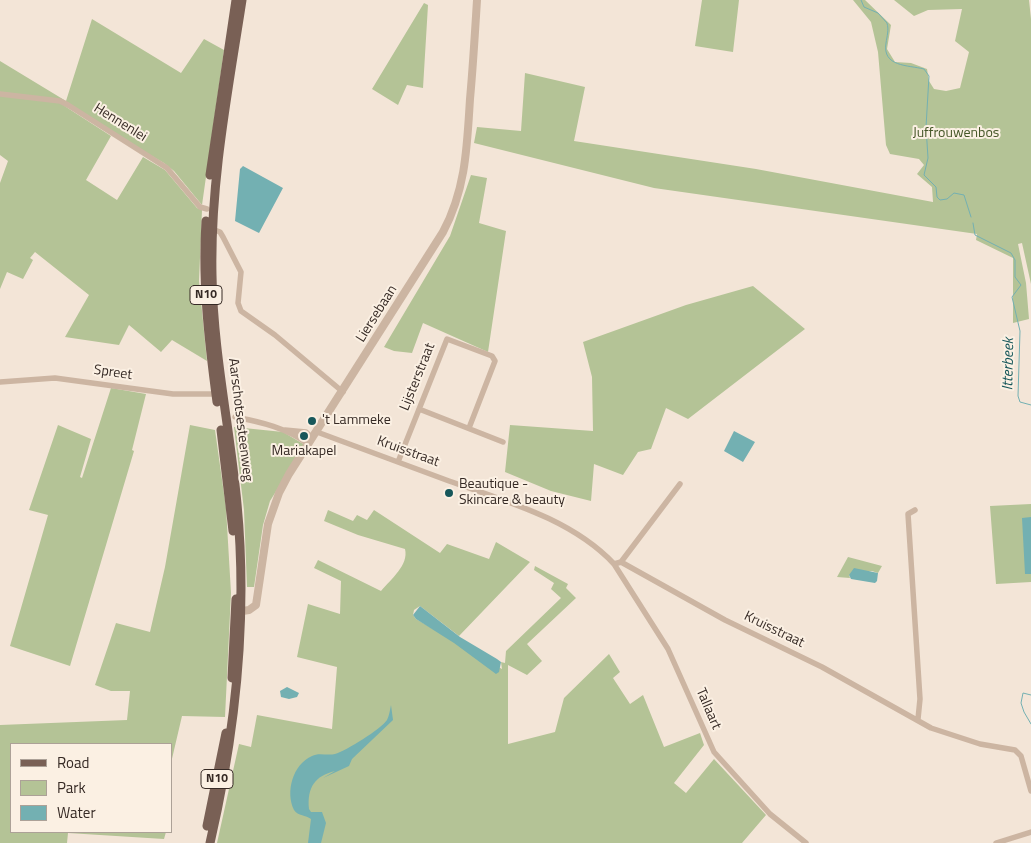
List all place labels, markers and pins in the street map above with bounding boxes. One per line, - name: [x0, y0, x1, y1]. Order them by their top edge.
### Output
- place label: 't Lammeke: [322, 413, 391, 429]
- marker: 't Lammeke: [306, 415, 318, 427]
- marker: Mariakapel: [298, 430, 310, 442]
- place label: Mariakapel: [271, 444, 337, 460]
- place label: Beautique - Skincare & beauty: [459, 477, 565, 510]
- marker: Beautique - Skincare & beauty: [443, 487, 455, 499]

